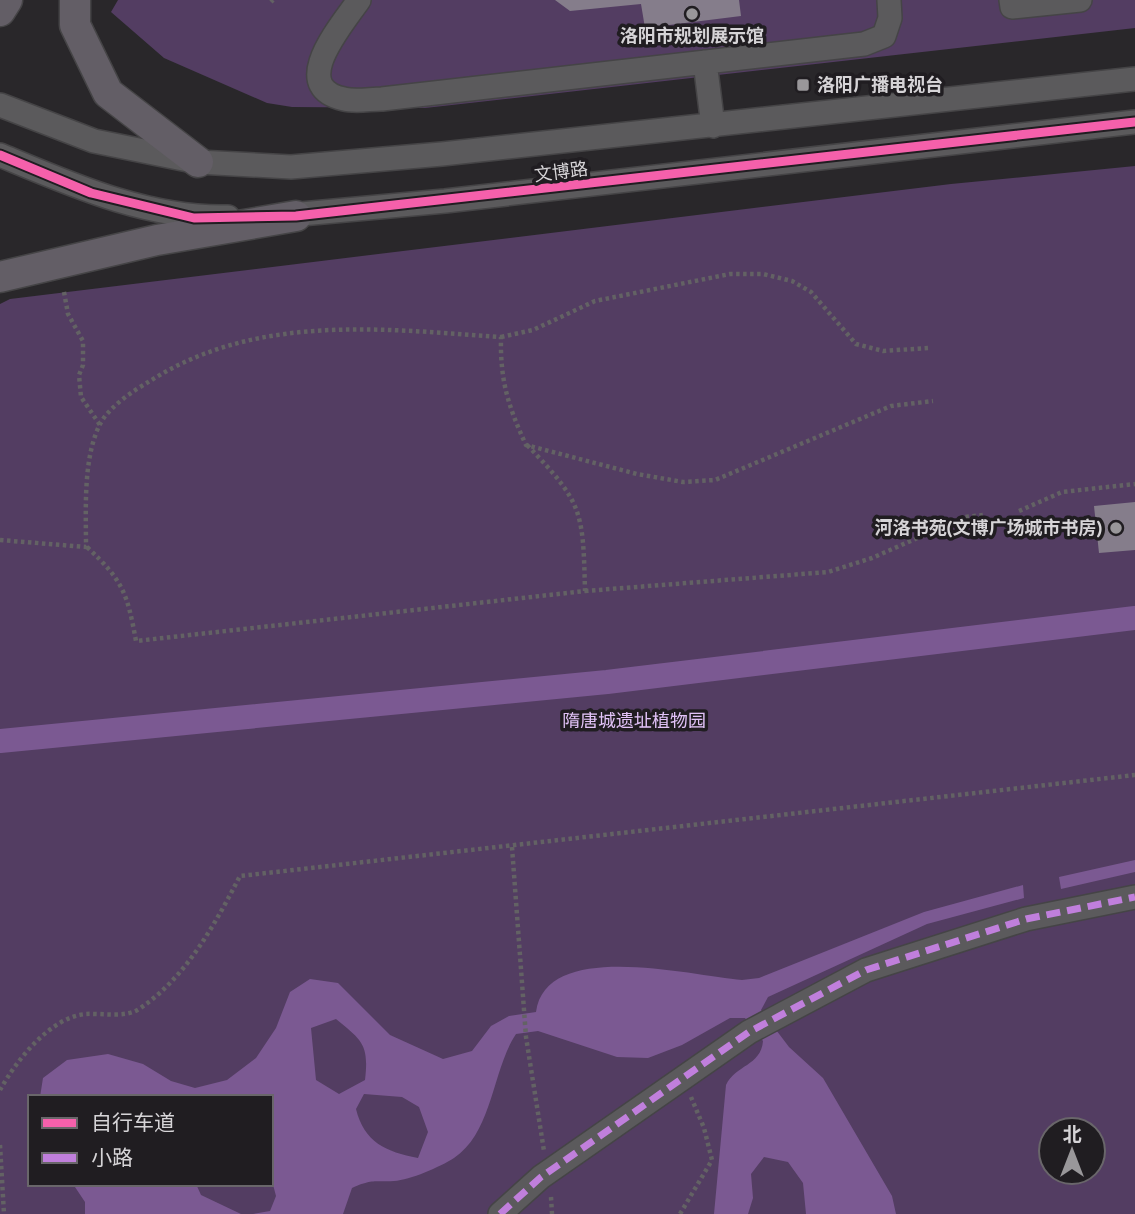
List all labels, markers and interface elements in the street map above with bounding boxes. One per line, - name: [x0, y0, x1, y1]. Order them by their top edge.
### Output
- marker: 洛阳市规划展示馆: [684, 6, 700, 22]
- place label: 洛阳市规划展示馆: [620, 25, 764, 47]
- place label: 洛阳广播电视台: [817, 74, 943, 96]
- marker: 洛阳广播电视台: [795, 77, 811, 93]
- street label: 文博路: [533, 158, 589, 186]
- place label: 河洛书苑(文博广场城市书房): [875, 517, 1102, 539]
- marker: 河洛书苑(文博广场城市书房): [1108, 520, 1124, 536]
- park label: 隋唐城遗址植物园: [562, 710, 706, 732]
- legend: [28, 1095, 273, 1186]
- text: 自行车道: [91, 1111, 175, 1136]
- north arrow: [1037, 1116, 1107, 1186]
- text: 北: [1062, 1124, 1082, 1146]
- text: 小路: [91, 1146, 133, 1171]

